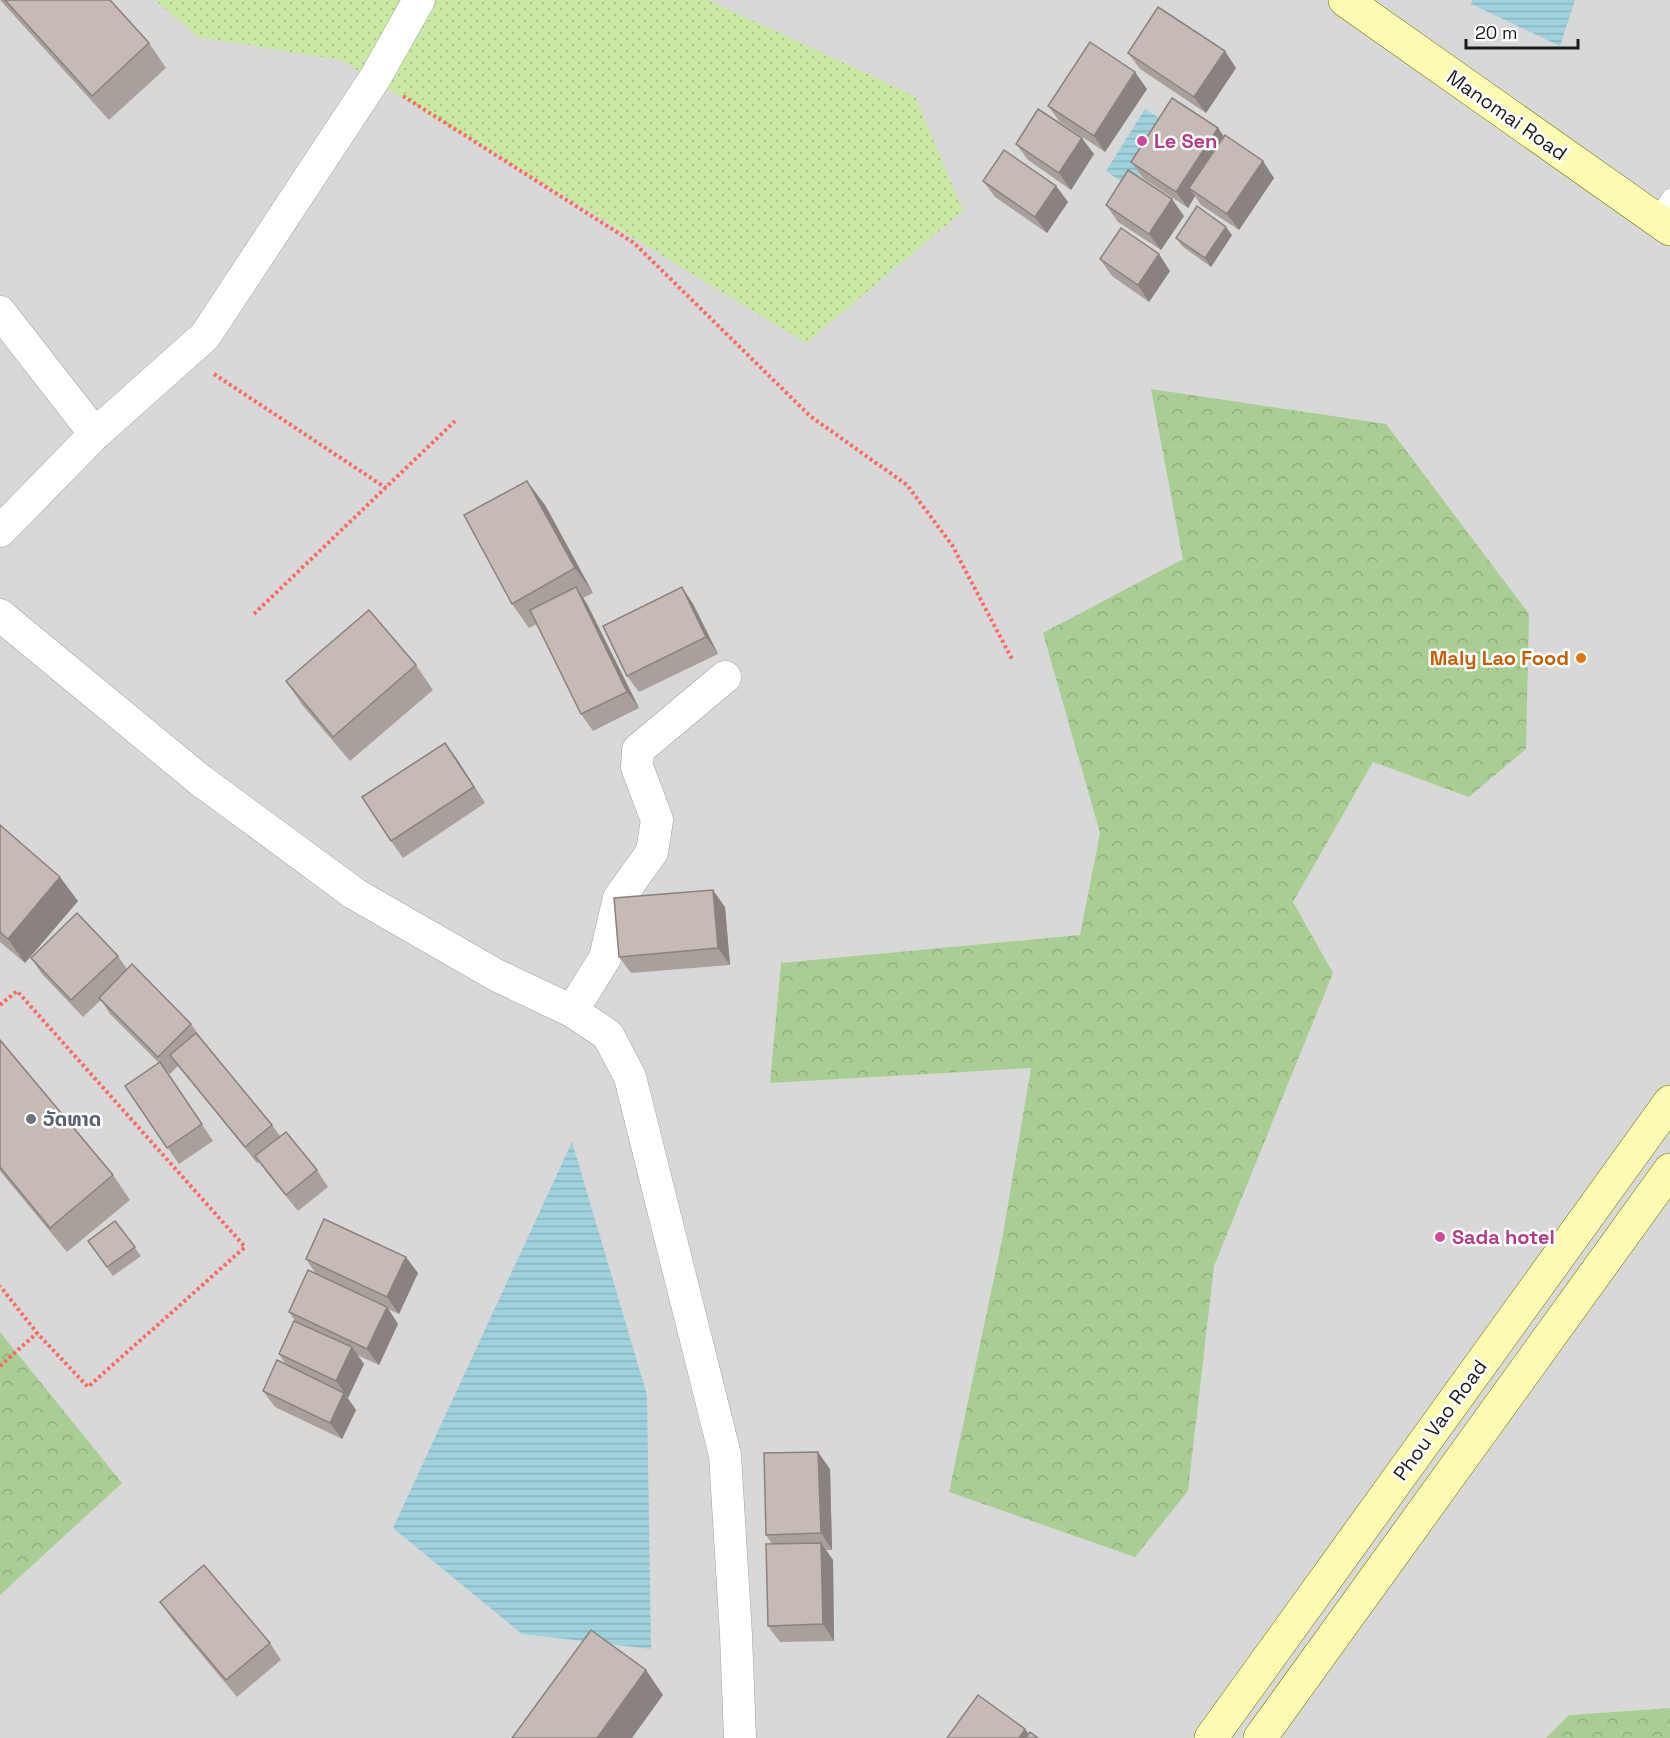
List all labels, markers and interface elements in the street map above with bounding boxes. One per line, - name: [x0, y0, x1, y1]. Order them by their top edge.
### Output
- scale bar: [1466, 12, 1578, 50]
- text: 20 m: [1475, 21, 1518, 44]
- street label: Manomai Road: [1442, 64, 1572, 166]
- place label: Le Sen: [1154, 128, 1217, 154]
- marker: Le Sen: [1135, 134, 1149, 148]
- place label: Maly Lao Food: [1430, 645, 1569, 671]
- marker: Maly Lao Food: [1574, 651, 1588, 665]
- place label: ວັດທາດ: [43, 1106, 101, 1132]
- marker: ວັດທາດ: [24, 1112, 38, 1126]
- place label: Sada hotel: [1452, 1224, 1555, 1250]
- marker: Sada hotel: [1433, 1230, 1447, 1244]
- street label: Phou Vao Road: [1387, 1354, 1493, 1486]

